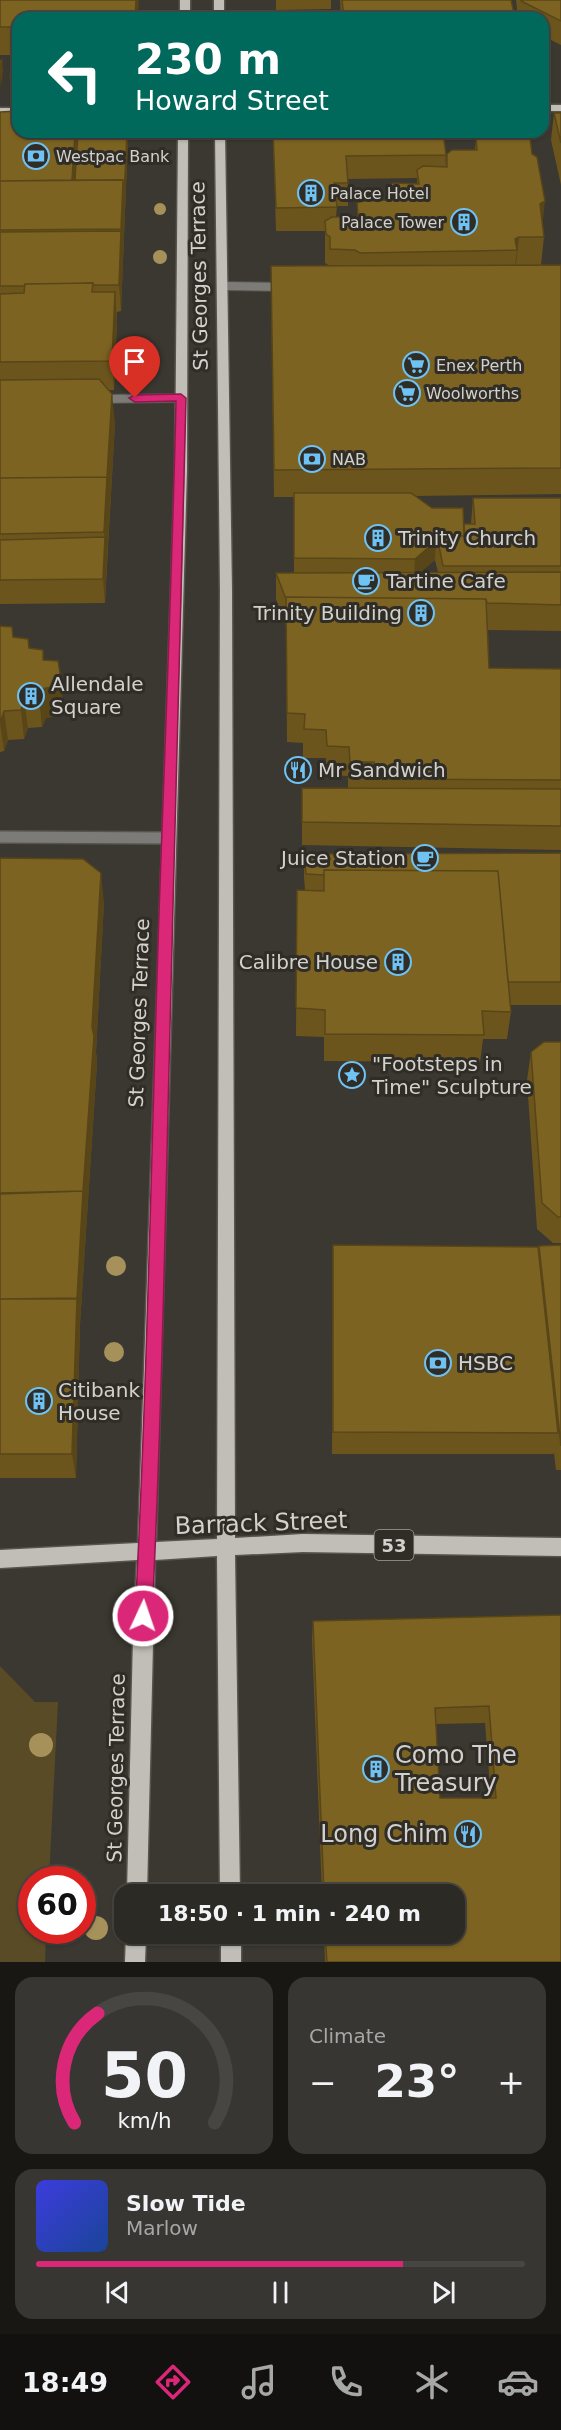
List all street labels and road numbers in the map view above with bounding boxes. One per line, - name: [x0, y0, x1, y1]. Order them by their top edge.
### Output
- street label: St Georges Terrace: [185, 181, 213, 371]
- street label: St Georges Terrace: [124, 918, 154, 1108]
- street label: Barrack Street: [174, 1506, 348, 1540]
- road number: 53: [374, 1530, 414, 1560]
- street label: St Georges Terrace: [102, 1673, 130, 1863]

